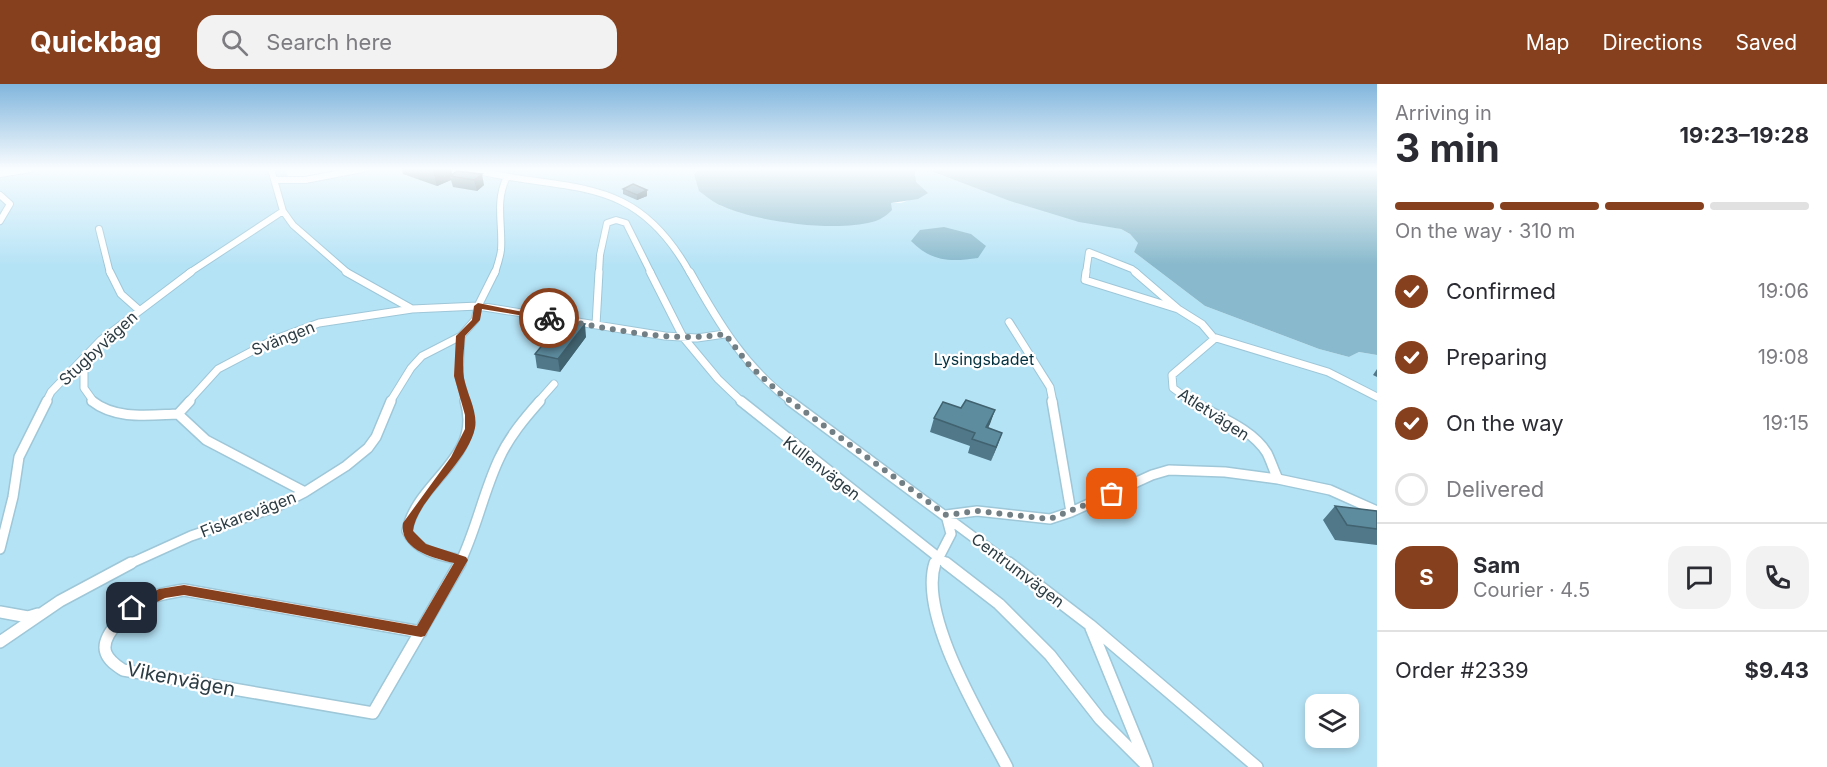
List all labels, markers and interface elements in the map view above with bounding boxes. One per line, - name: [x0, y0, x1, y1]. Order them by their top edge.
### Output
- search box: [197, 15, 617, 69]
- text: Quickbag: [30, 25, 161, 59]
- icon: search: [218, 26, 251, 59]
- text: Search here: [266, 29, 392, 55]
- text: Map: [1526, 30, 1569, 55]
- text: Directions: [1602, 30, 1703, 55]
- text: Saved: [1736, 30, 1797, 55]
- text: Arriving in: [1395, 101, 1492, 125]
- text: 19:23–19:28: [1680, 122, 1809, 148]
- text: 3 min: [1395, 124, 1500, 171]
- text: On the way · 310 m: [1395, 219, 1575, 243]
- icon: check: [1395, 275, 1428, 308]
- text: Confirmed: [1446, 278, 1556, 304]
- text: 19:06: [1758, 279, 1809, 303]
- courier: [519, 288, 579, 348]
- icon: bike: [533, 302, 566, 335]
- street label: Stugbyvägen: [55, 307, 141, 389]
- street label: Svängen: [249, 316, 317, 360]
- icon: check: [1395, 341, 1428, 374]
- text: Preparing: [1446, 344, 1547, 370]
- text: 19:08: [1758, 345, 1809, 369]
- park label: Lysingsbadet: [934, 349, 1034, 369]
- street label: Atletvägen: [1175, 384, 1253, 444]
- icon: check: [1395, 407, 1428, 440]
- text: On the way: [1446, 410, 1564, 436]
- text: 19:15: [1762, 411, 1809, 435]
- street label: Kullenvägen: [779, 432, 865, 504]
- pin: [1086, 468, 1137, 519]
- text: Delivered: [1446, 476, 1544, 502]
- icon: bag: [1095, 477, 1128, 510]
- street label: Fiskarevägen: [197, 487, 299, 541]
- street label: Centrumvägen: [967, 528, 1069, 612]
- button: chat: [1668, 546, 1731, 609]
- button: phone: [1746, 546, 1809, 609]
- text: Sam: [1473, 552, 1520, 578]
- text: S: [1419, 564, 1434, 590]
- text: Courier · 4.5: [1473, 578, 1590, 602]
- pin: [106, 582, 157, 633]
- icon: home: [115, 591, 148, 624]
- street label: Vikenvägen: [124, 657, 238, 701]
- text: Order #2339: [1395, 657, 1529, 683]
- text: $9.43: [1745, 657, 1809, 683]
- map controls: [1305, 694, 1359, 748]
- button: layers: [1305, 694, 1359, 748]

